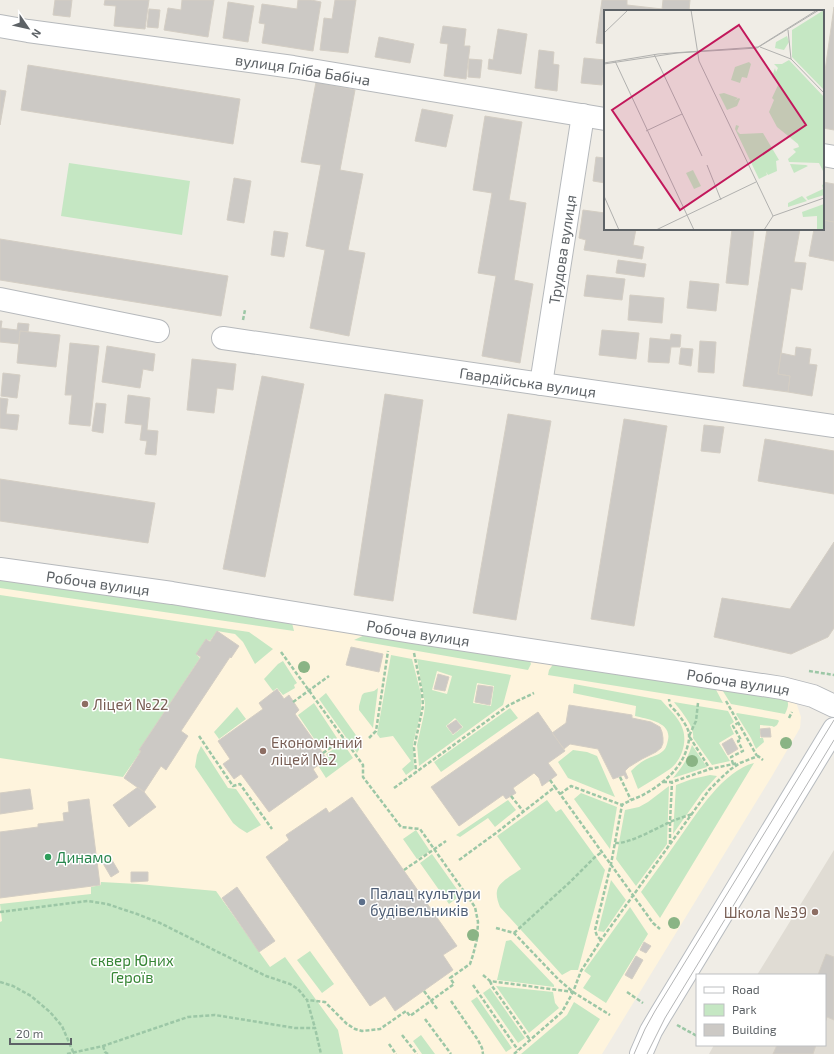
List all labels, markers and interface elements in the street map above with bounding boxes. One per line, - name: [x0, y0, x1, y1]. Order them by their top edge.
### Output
- north arrow: [8, 8, 48, 48]
- inset map: [604, 10, 824, 230]
- text: N: [29, 27, 44, 41]
- street label: вулиця Гліба Бабіча: [234, 50, 372, 89]
- street label: Трудова вулиця: [545, 193, 579, 306]
- street label: Гвардійська вулиця: [458, 363, 597, 401]
- street label: Робоча вулиця: [45, 567, 151, 599]
- street label: Робоча вулиця: [365, 616, 471, 650]
- street label: Робоча вулиця: [686, 665, 792, 699]
- place label: Ліцей №22: [93, 695, 169, 713]
- marker: Ліцей №22: [80, 699, 90, 709]
- place label: Економічний ліцей №2: [271, 733, 363, 768]
- marker: Економічний ліцей №2: [258, 746, 268, 756]
- place label: Динамо: [56, 848, 112, 866]
- marker: Динамо: [43, 852, 53, 862]
- place label: Палац культури будівельників: [370, 884, 481, 920]
- marker: Палац культури будівельників: [357, 897, 367, 907]
- place label: Школа №39: [724, 903, 807, 921]
- marker: Школа №39: [810, 907, 820, 917]
- park label: сквер Юних Героїв: [90, 951, 174, 986]
- legend: [696, 974, 826, 1046]
- text: Road: [732, 982, 760, 996]
- text: Park: [732, 1002, 757, 1016]
- scale bar: [10, 1020, 71, 1046]
- text: Building: [732, 1022, 777, 1036]
- text: 20 m: [16, 1026, 43, 1040]

